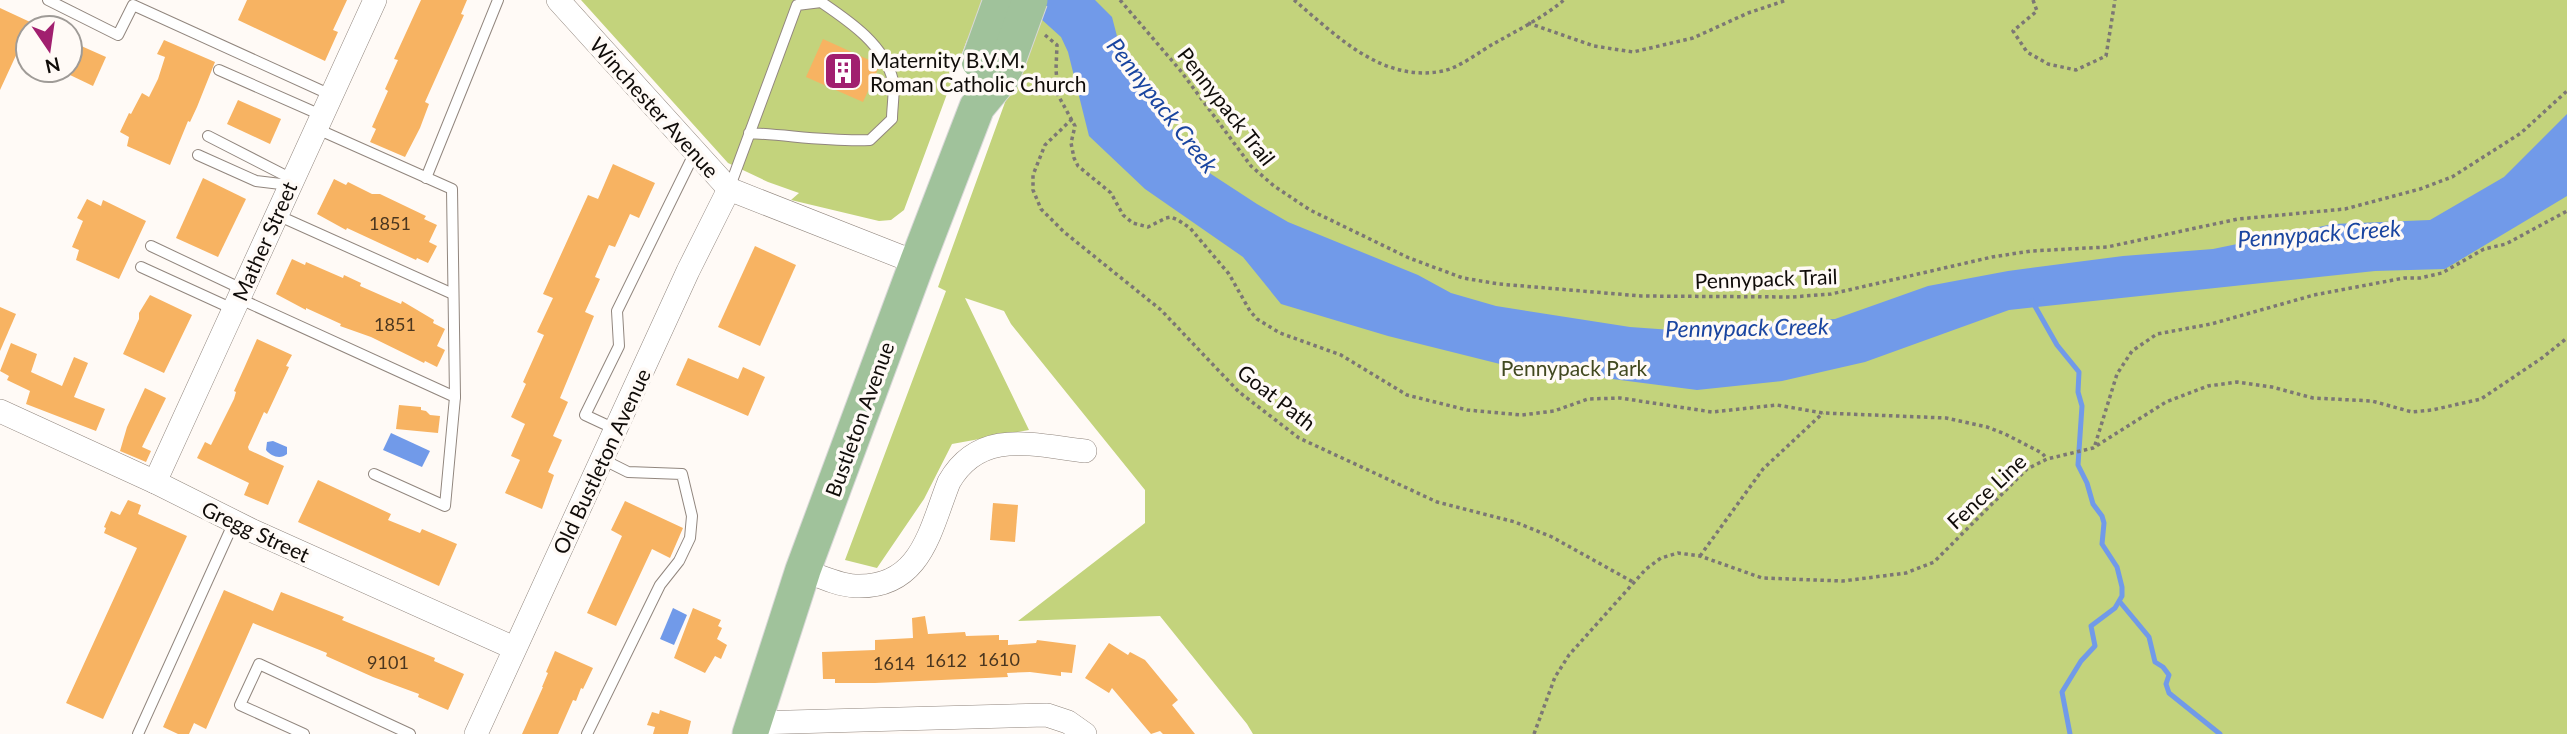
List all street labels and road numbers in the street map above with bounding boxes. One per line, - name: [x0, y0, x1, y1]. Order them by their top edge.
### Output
- street label: Winchester Avenue: [585, 32, 725, 182]
- street label: Pennypack Trail: [1173, 42, 1281, 170]
- street label: Mather Street: [227, 177, 302, 304]
- street label: Pennypack Trail: [1694, 263, 1838, 293]
- street label: Bustleton Avenue: [819, 338, 899, 500]
- street label: Goat Path: [1233, 359, 1321, 435]
- street label: Old Bustleton Avenue: [547, 364, 655, 558]
- street label: Fence Line: [1941, 448, 2031, 534]
- street label: Gregg Street: [198, 495, 314, 567]

